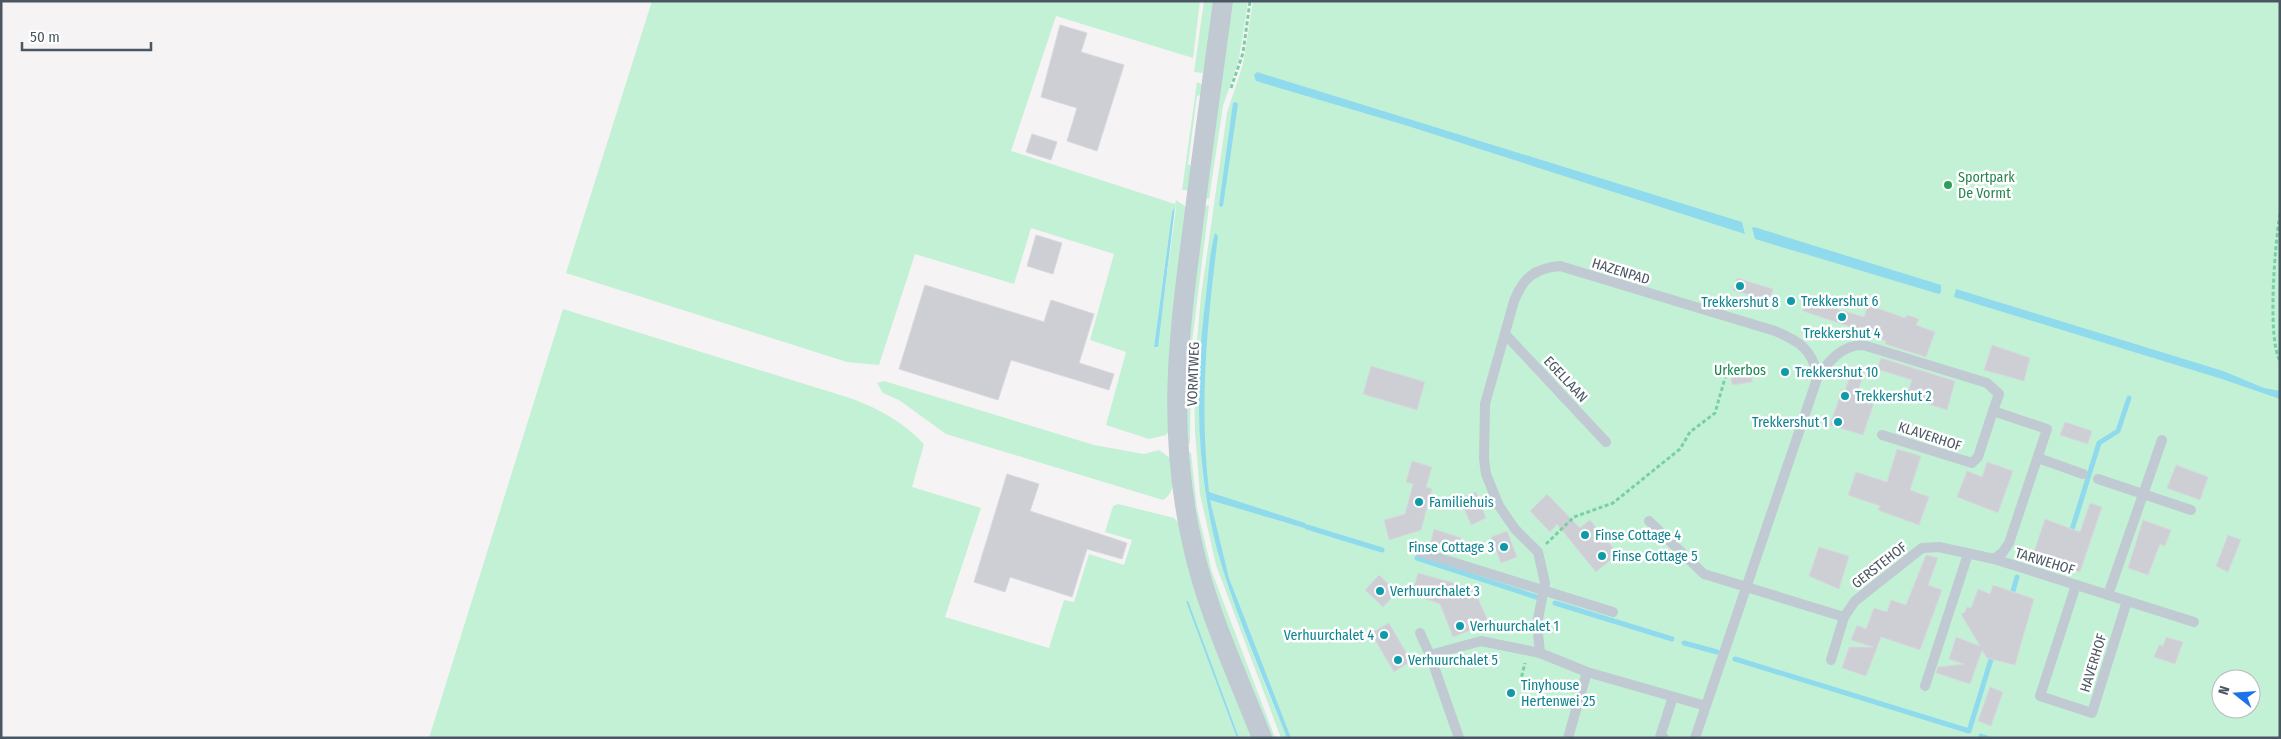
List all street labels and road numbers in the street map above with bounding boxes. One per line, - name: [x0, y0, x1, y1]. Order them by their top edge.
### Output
- street label: HAZENPAD: [1590, 255, 1652, 288]
- street label: VORMTWEG: [1184, 341, 1203, 407]
- street label: EGELLAAN: [1540, 353, 1591, 406]
- street label: KLAVERHOF: [1896, 418, 1964, 455]
- street label: GERSTEHOF: [1848, 539, 1910, 592]
- street label: TARWEHOF: [2013, 544, 2077, 579]
- street label: HAVERHOF: [2077, 632, 2110, 695]

